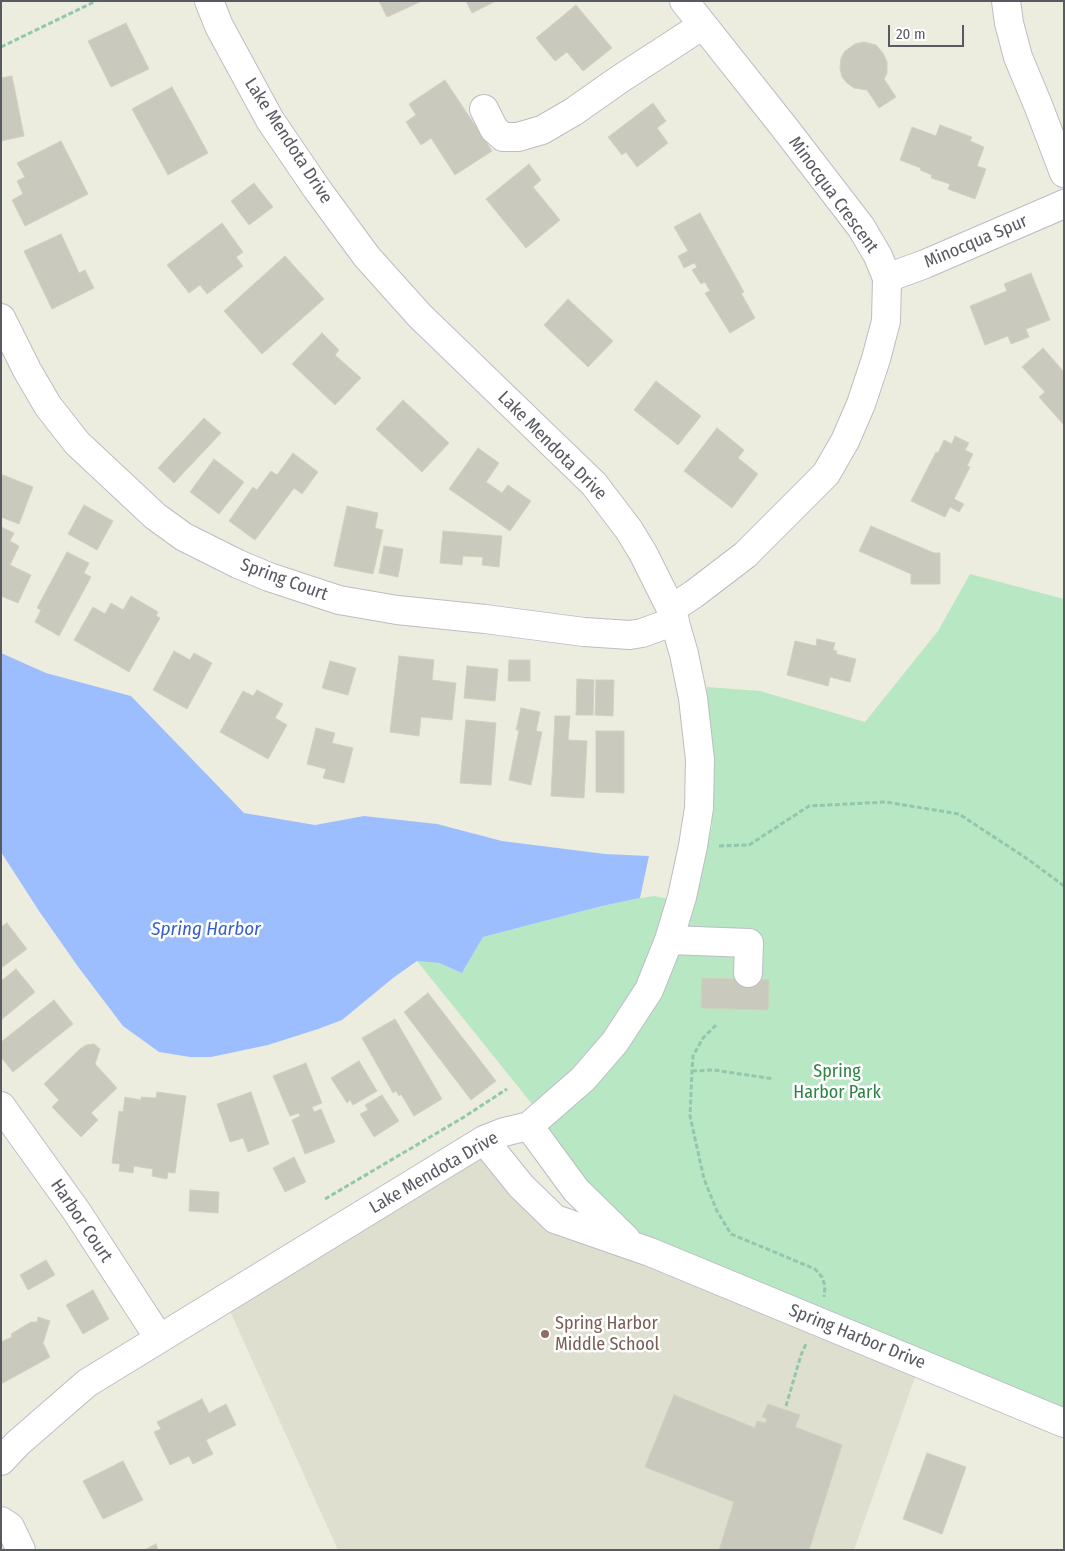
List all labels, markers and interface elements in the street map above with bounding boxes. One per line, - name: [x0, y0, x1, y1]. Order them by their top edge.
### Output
- scale bar: [890, 15, 966, 47]
- text: 20 m: [896, 25, 926, 43]
- street label: Lake Mendota Drive: [239, 74, 337, 208]
- street label: Minocqua Crescent: [784, 133, 882, 257]
- street label: Minocqua Spur: [921, 211, 1031, 273]
- street label: Lake Mendota Drive: [493, 387, 611, 505]
- street label: Spring Court: [237, 554, 331, 606]
- water label: Spring Harbor: [151, 919, 261, 941]
- park label: Spring Harbor Park: [793, 1061, 881, 1104]
- street label: Lake Mendota Drive: [366, 1127, 502, 1219]
- street label: Harbor Court: [45, 1175, 117, 1267]
- street label: Spring Harbor Drive: [786, 1300, 928, 1374]
- place label: Spring Harbor Middle School: [555, 1313, 659, 1356]
- marker: Spring Harbor Middle School: [539, 1328, 551, 1340]

